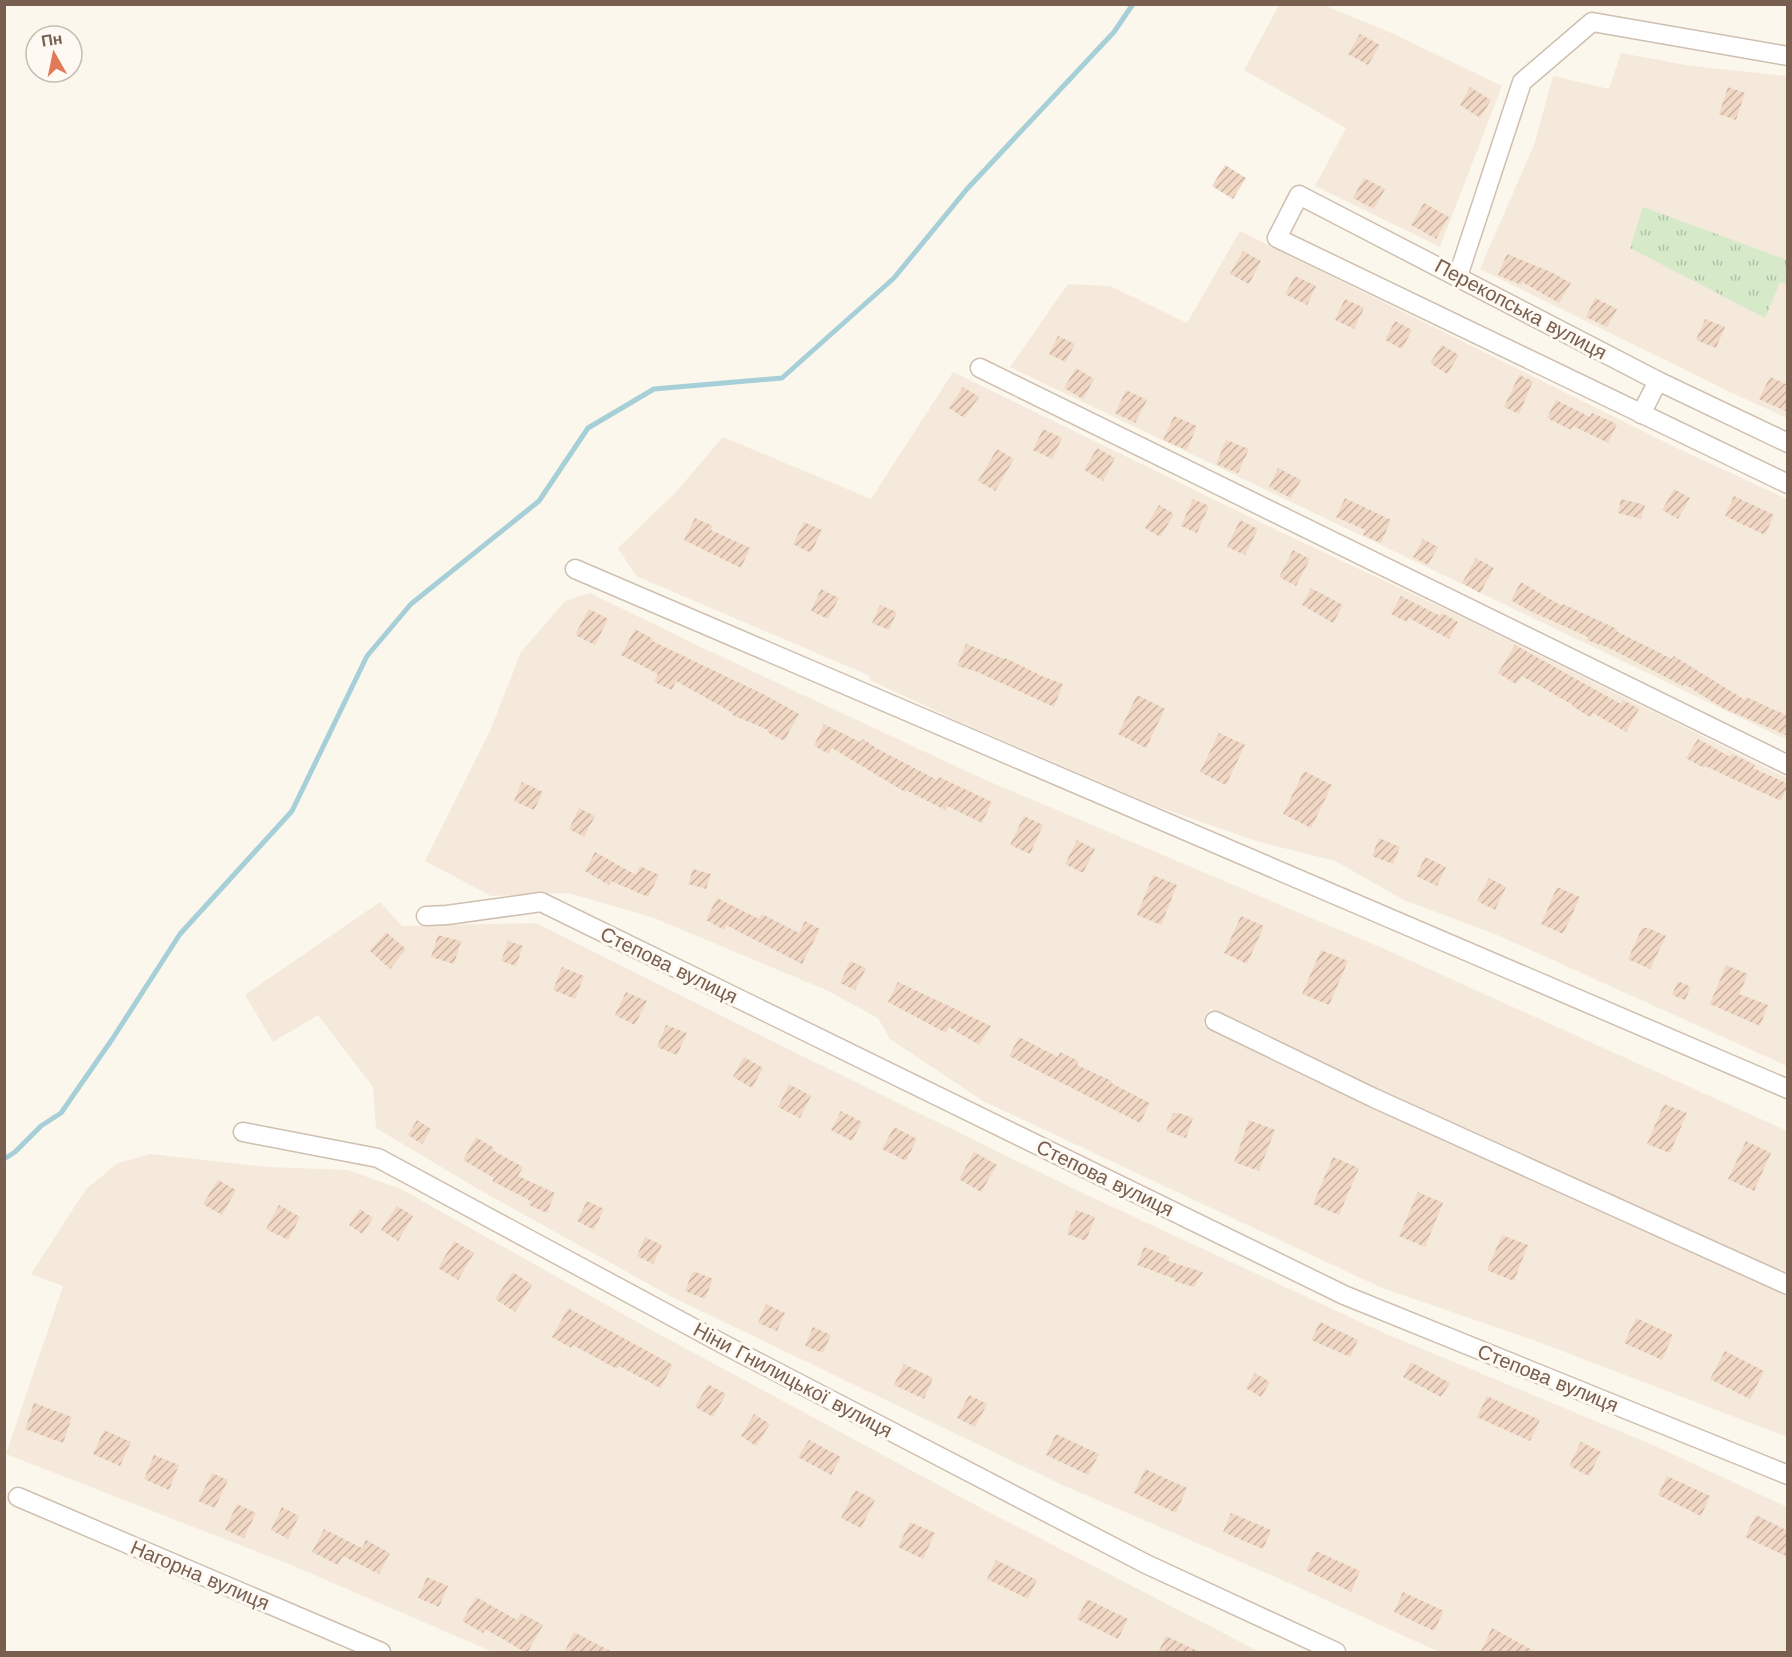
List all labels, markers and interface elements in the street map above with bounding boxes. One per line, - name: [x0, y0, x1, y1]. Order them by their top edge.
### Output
- north arrow: [24, 24, 84, 84]
- text: Пн: [40, 29, 64, 51]
- street label: Перекопська вулиця: [1431, 254, 1611, 364]
- street label: Степова вулиця: [596, 921, 742, 1009]
- street label: Степова вулиця: [1032, 1134, 1178, 1222]
- street label: Ніни Гнилицької вулиця: [689, 1317, 897, 1443]
- street label: Степова вулиця: [1474, 1339, 1622, 1417]
- street label: Нагорна вулиця: [127, 1535, 273, 1615]

